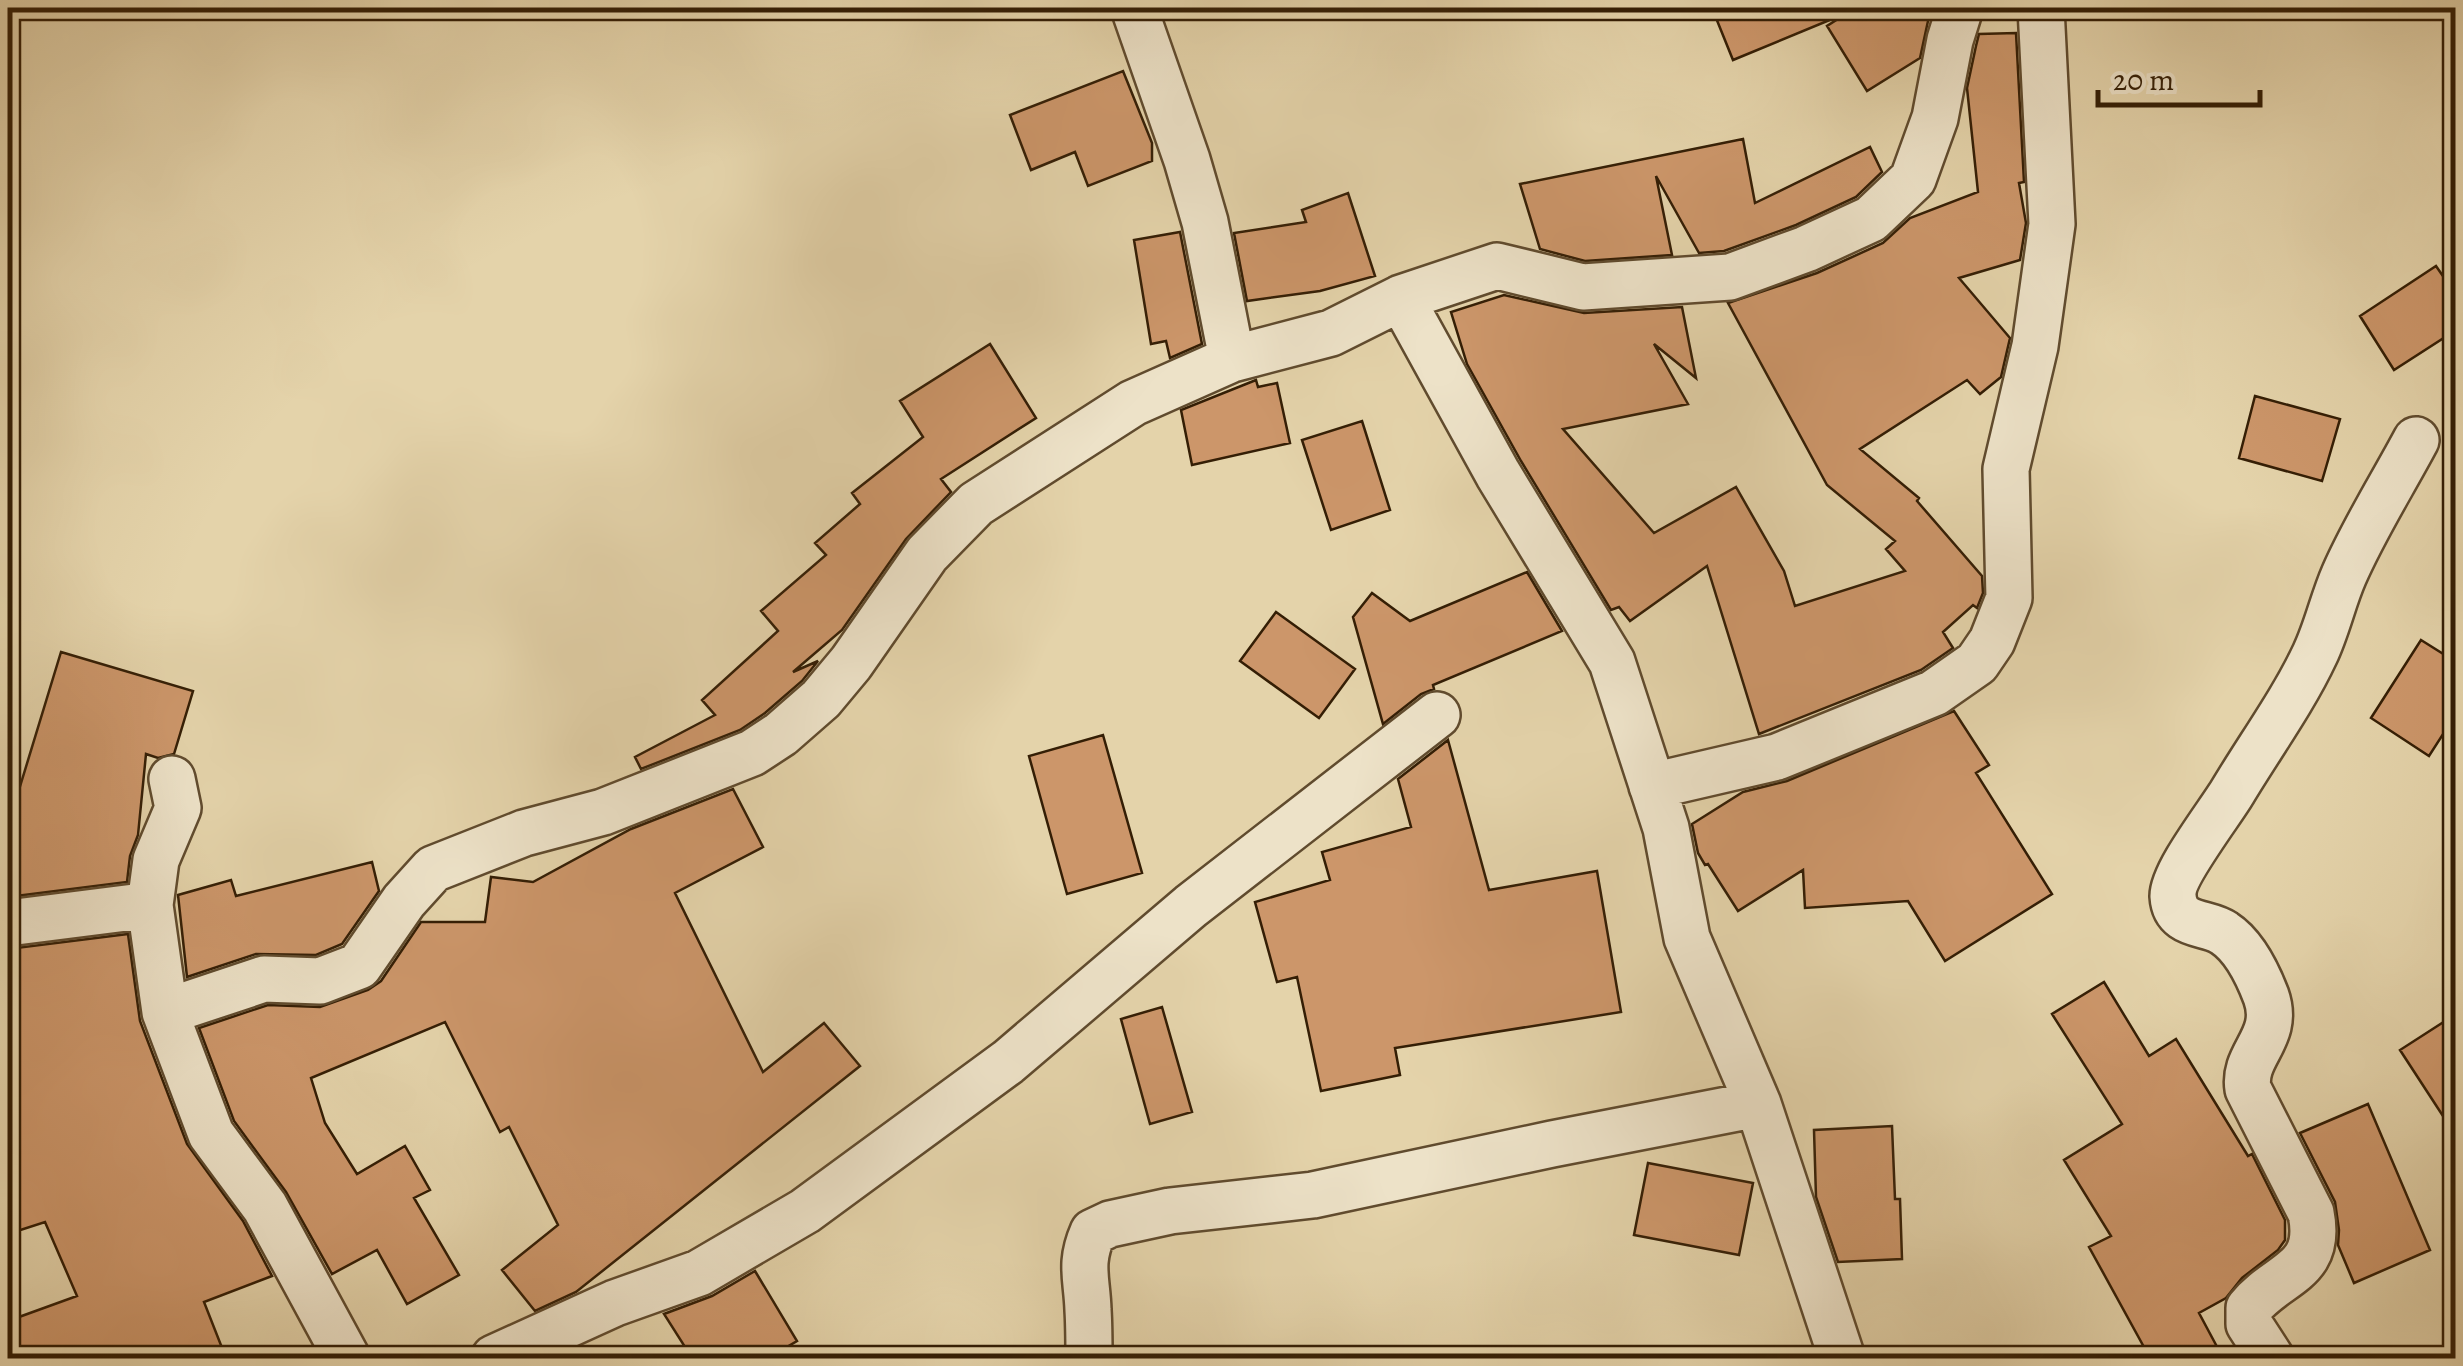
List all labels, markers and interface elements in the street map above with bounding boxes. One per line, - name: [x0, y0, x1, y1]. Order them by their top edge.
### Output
- scale bar: [2098, 45, 2260, 107]
- text: 20 m: [2113, 60, 2174, 100]

